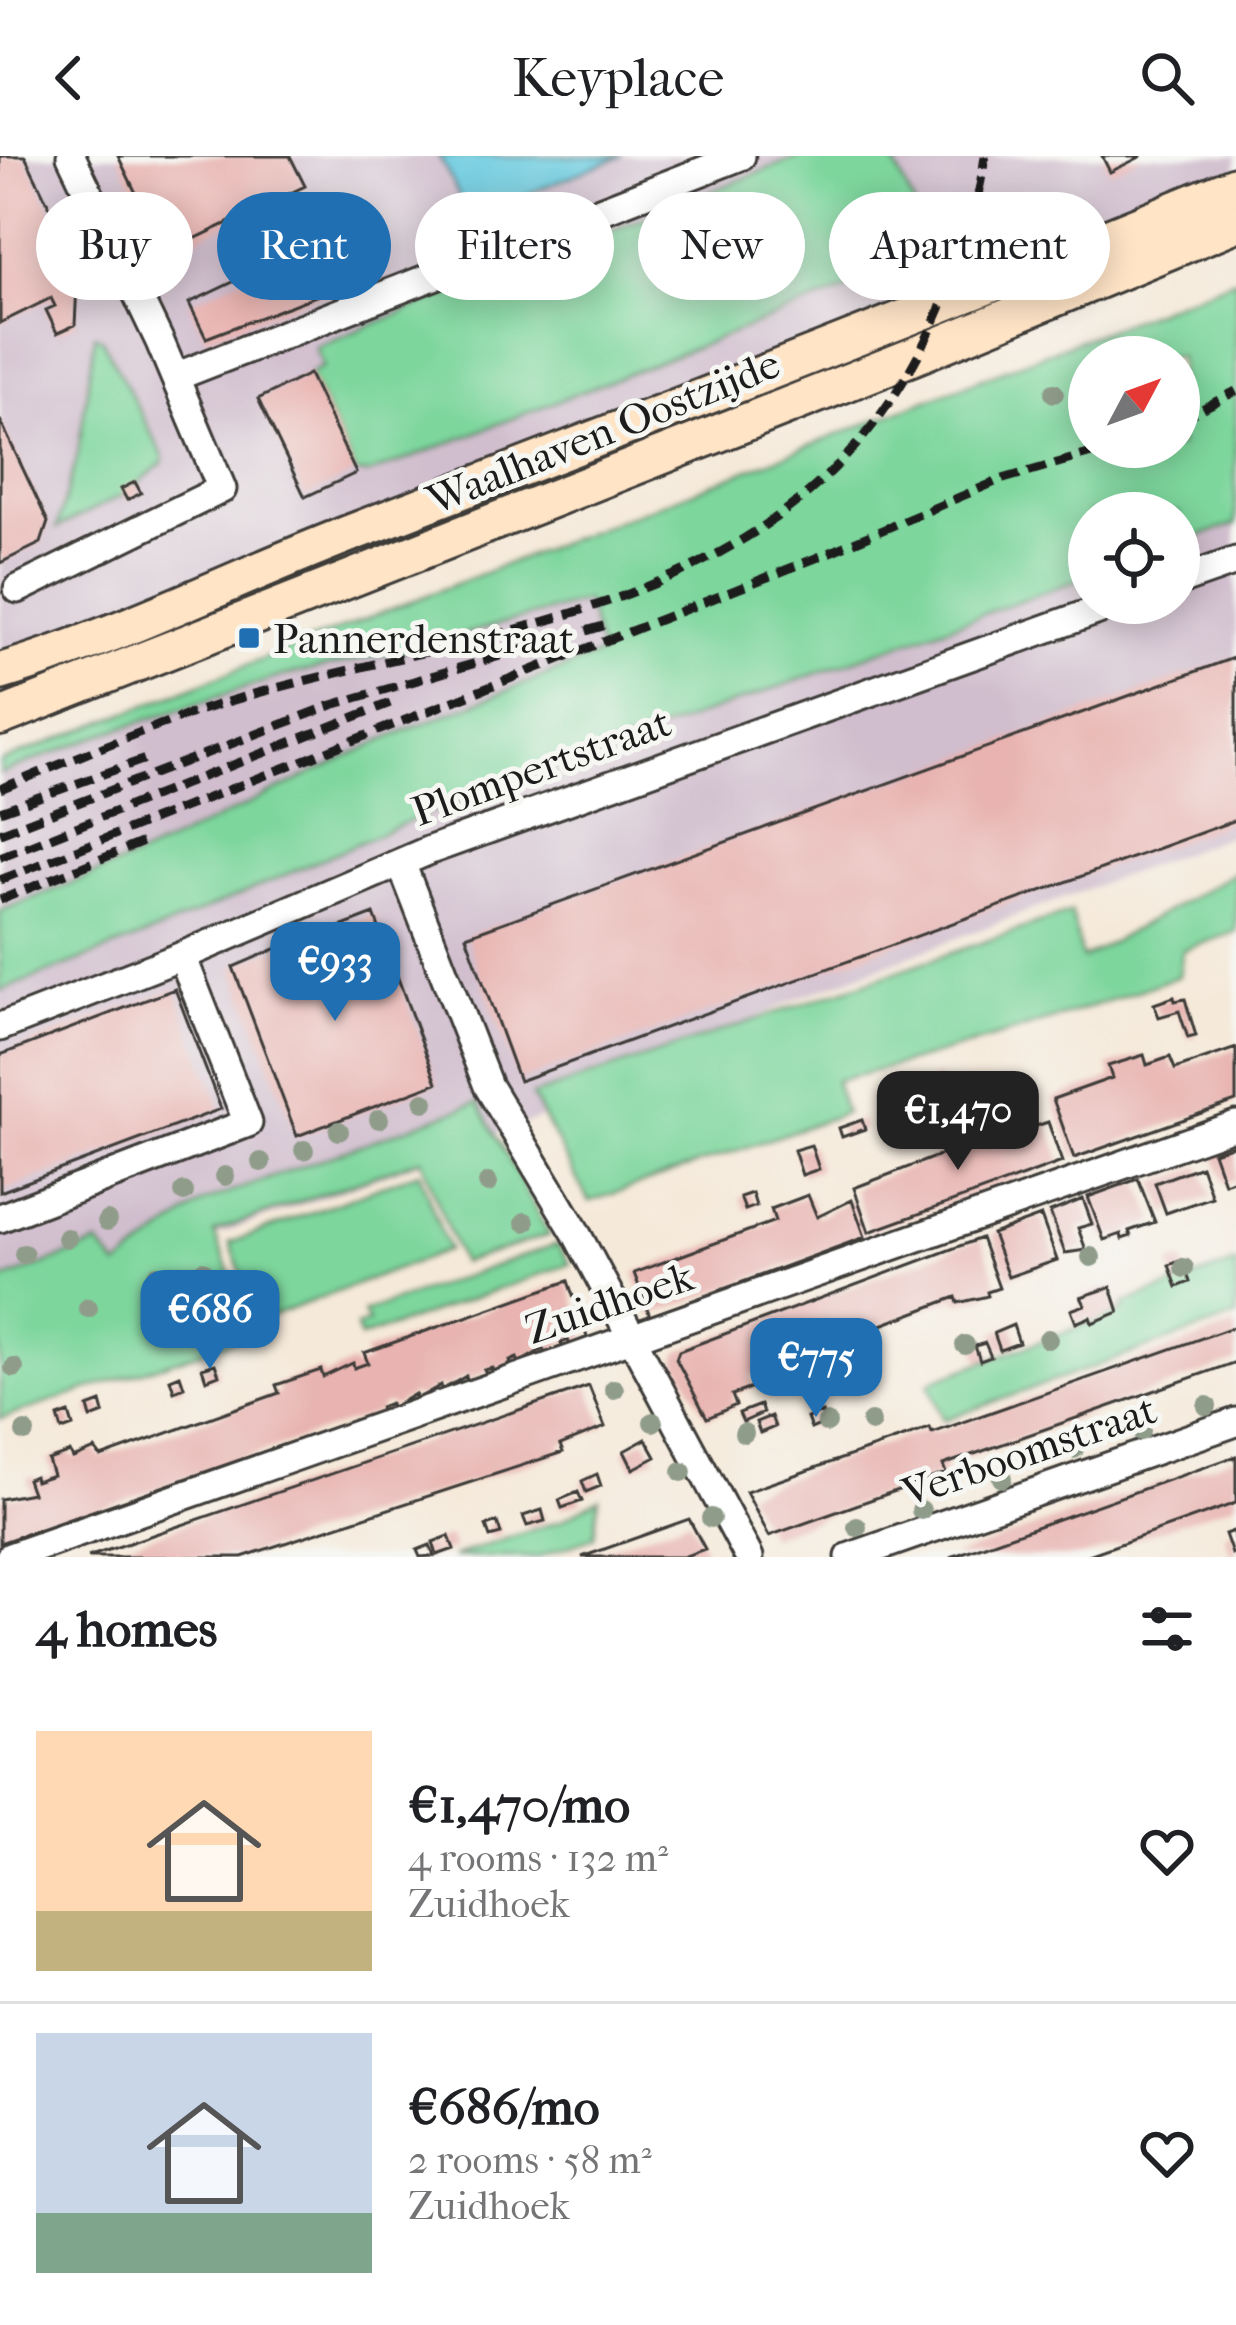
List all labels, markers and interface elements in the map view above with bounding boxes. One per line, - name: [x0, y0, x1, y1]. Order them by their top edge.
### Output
- icon: back: [36, 45, 102, 111]
- icon: search: [1134, 45, 1200, 111]
- text: Keyplace: [512, 47, 724, 110]
- chip: Buy: [36, 192, 193, 300]
- chip: Rent: [217, 192, 391, 300]
- chip: Filters: [415, 192, 614, 300]
- chip: New: [638, 192, 805, 300]
- chip: Apartment: [829, 192, 1110, 300]
- north arrow: [1068, 336, 1200, 468]
- map controls: [1068, 336, 1200, 624]
- street label: Waalhaven Oostzijde: [419, 339, 787, 526]
- button: locate: [1068, 492, 1200, 624]
- place label: Pannerdenstraat: [273, 615, 574, 664]
- marker: Pannerdenstraat: [236, 625, 262, 651]
- street label: Plompertstraat: [406, 698, 677, 837]
- pin: €933: [264, 922, 406, 1024]
- text: €933: [297, 938, 373, 984]
- pin: €1,470: [860, 1071, 1056, 1173]
- text: €1,470: [904, 1087, 1012, 1133]
- street label: Zuidhoek: [519, 1252, 700, 1355]
- pin: €686: [139, 1270, 281, 1372]
- text: €686: [167, 1286, 253, 1332]
- pin: €775: [745, 1318, 887, 1420]
- text: €775: [777, 1334, 855, 1380]
- street label: Verboomstraat: [895, 1385, 1163, 1518]
- icon: filters: [1134, 1596, 1200, 1662]
- text: 4 homes: [36, 1599, 217, 1659]
- text: €1,470/mo: [408, 1775, 630, 1835]
- icon: home: [132, 1779, 276, 1923]
- icon: heart: [1134, 1818, 1200, 1884]
- text: 4 rooms · 132 m²: [408, 1835, 668, 1881]
- text: Zuidhoek: [408, 1881, 570, 1927]
- text: €686/mo: [408, 2077, 600, 2137]
- icon: home: [132, 2081, 276, 2225]
- icon: heart: [1134, 2120, 1200, 2186]
- text: 2 rooms · 58 m²: [408, 2137, 652, 2183]
- text: Zuidhoek: [408, 2183, 570, 2229]

